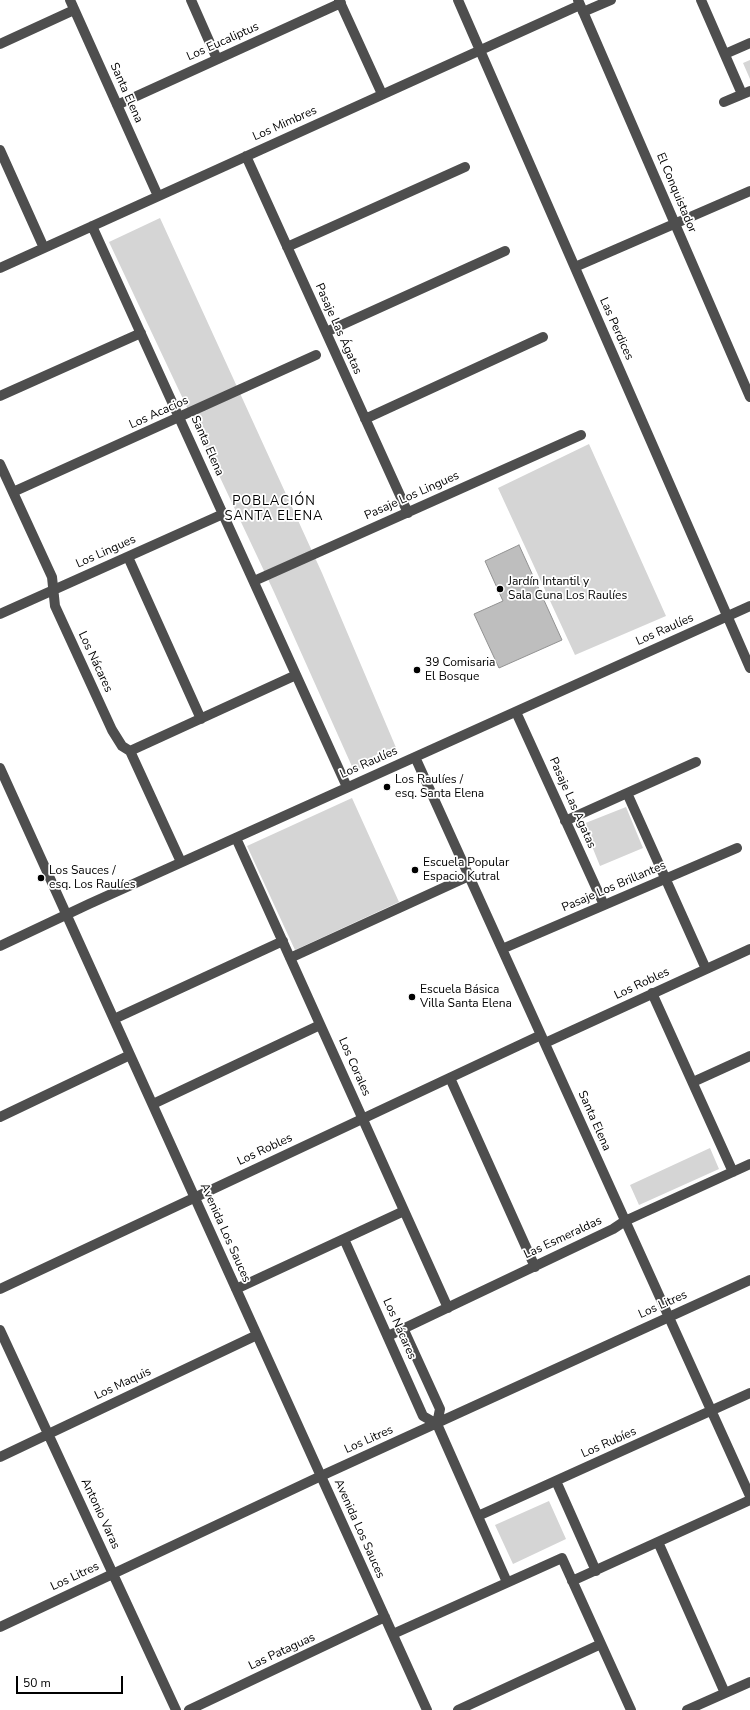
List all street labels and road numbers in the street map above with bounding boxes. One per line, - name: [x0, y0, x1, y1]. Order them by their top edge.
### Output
- street label: Los Eucaliptus: [185, 20, 261, 64]
- street label: Santa Elena: [106, 61, 146, 125]
- street label: Los Mimbres: [251, 103, 319, 145]
- street label: El Conquistador: [653, 151, 699, 235]
- street label: Pasaje Las Ágatas: [311, 281, 365, 377]
- street label: Las Perdices: [596, 295, 636, 363]
- street label: Los Acacios: [127, 394, 191, 432]
- street label: Santa Elena: [187, 414, 227, 478]
- street label: Pasaje Los Lingues: [362, 469, 462, 523]
- street label: Los Lingues: [74, 532, 138, 572]
- street label: Los Raulíes: [634, 611, 696, 649]
- street label: Los Nácares: [75, 629, 115, 695]
- street label: Los Raulíes: [338, 744, 400, 782]
- street label: Pasaje Las Agatas: [545, 755, 599, 851]
- street label: Pasaje Los Brillantes: [560, 859, 668, 915]
- street label: Los Robles: [612, 965, 672, 1003]
- street label: Los Corales: [335, 1035, 373, 1099]
- street label: Santa Elena: [574, 1089, 614, 1153]
- street label: Los Robles: [235, 1131, 295, 1169]
- street label: Avenida Los Sauces: [197, 1181, 253, 1285]
- street label: Las Esmeraldas: [522, 1214, 604, 1262]
- street label: Los Litres: [636, 1288, 690, 1322]
- street label: Los Nácares: [379, 1296, 419, 1362]
- street label: Los Maquis: [92, 1365, 154, 1403]
- street label: Los Litres: [342, 1423, 396, 1457]
- street label: Los Rubíes: [579, 1424, 639, 1462]
- street label: Antonio Varas: [77, 1476, 123, 1552]
- street label: Avenida Los Sauces: [331, 1477, 387, 1581]
- street label: Los Litres: [48, 1560, 102, 1594]
- street label: Las Pataguas: [246, 1630, 318, 1674]

